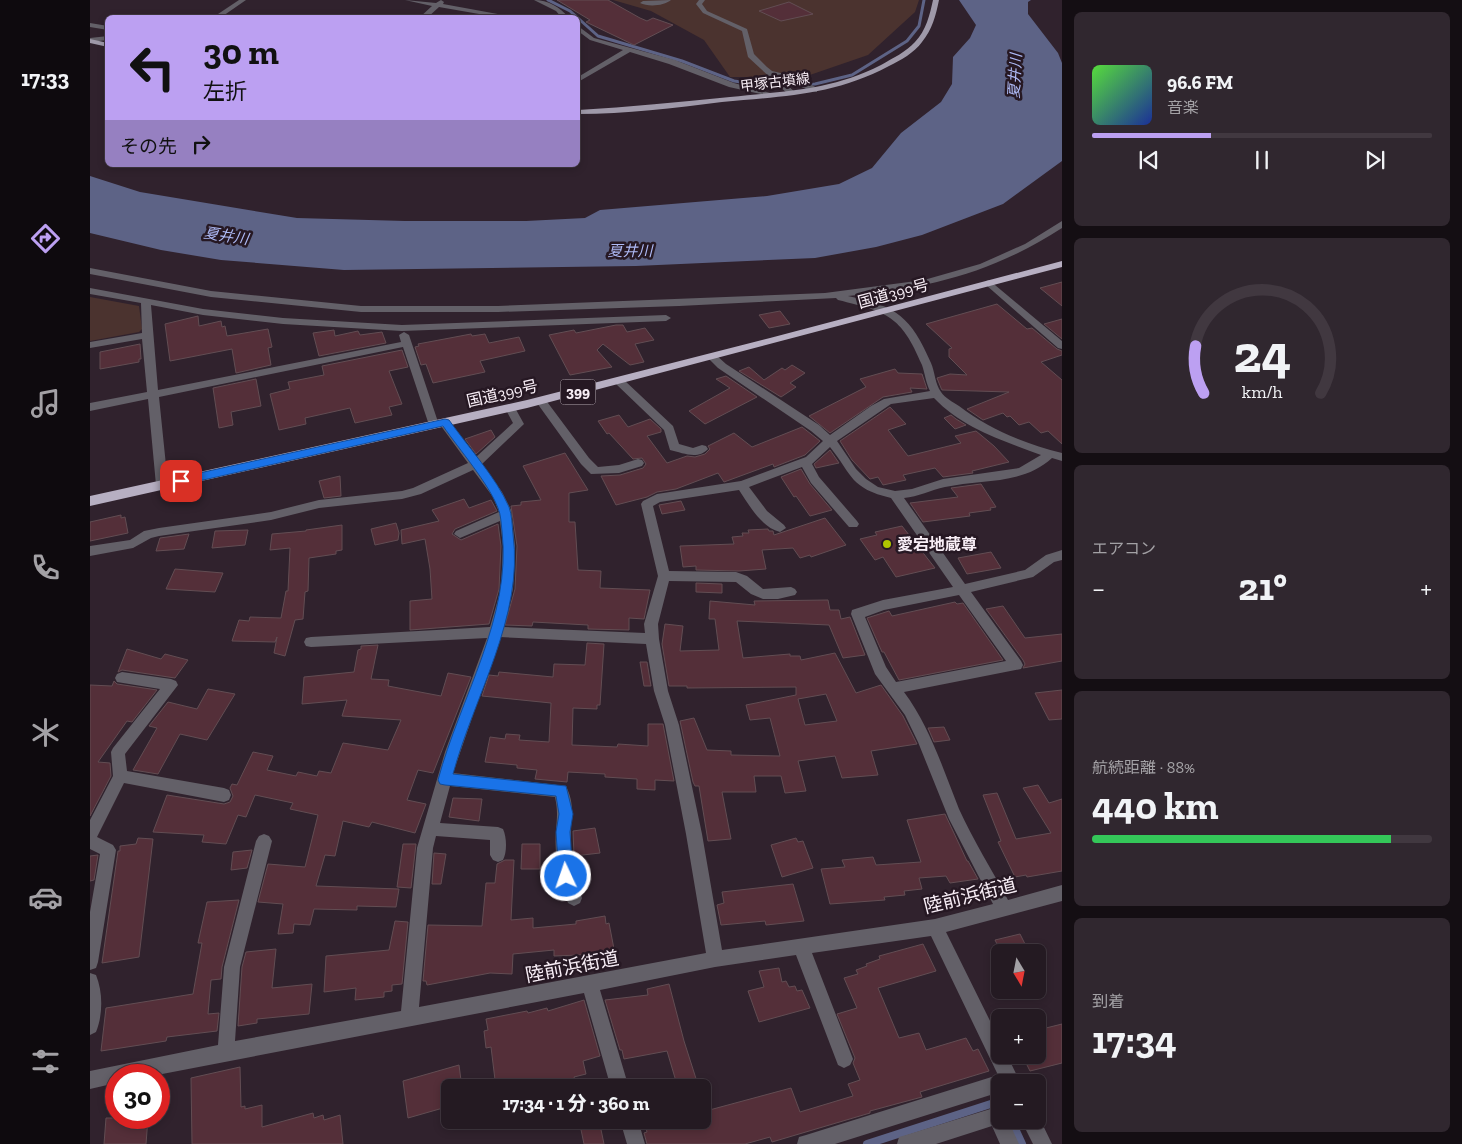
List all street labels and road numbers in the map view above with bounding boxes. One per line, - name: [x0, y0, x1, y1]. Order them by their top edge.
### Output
- street label: 甲塚古墳線: [739, 70, 811, 95]
- street label: 国道399号: [855, 275, 931, 312]
- street label: 国道399号: [464, 376, 540, 411]
- road number: 399: [560, 380, 596, 404]
- street label: 陸前浜街道: [921, 873, 1019, 918]
- street label: 陸前浜街道: [523, 946, 621, 987]

